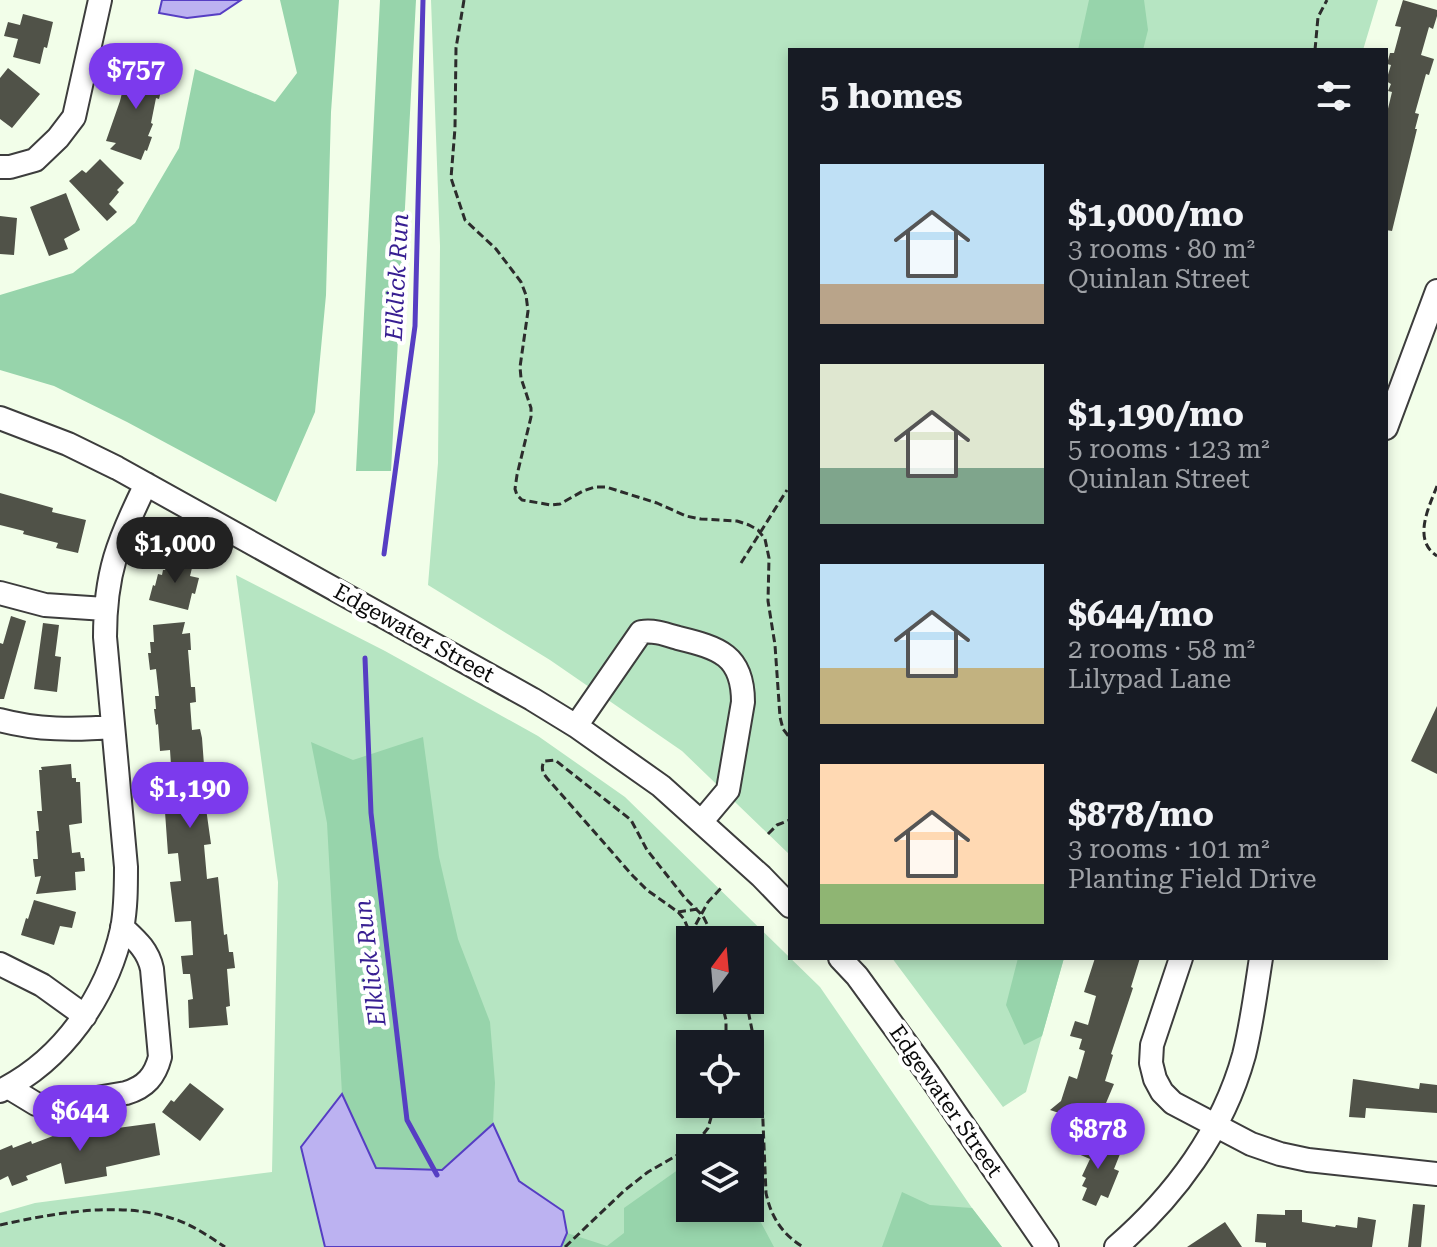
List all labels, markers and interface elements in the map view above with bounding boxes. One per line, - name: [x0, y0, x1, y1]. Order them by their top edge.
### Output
- pin: $757: [89, 43, 183, 111]
- text: $757: [107, 54, 165, 84]
- icon: filters: [1312, 74, 1356, 118]
- text: 5 homes: [820, 76, 963, 116]
- text: $1,000/mo: [1068, 194, 1244, 234]
- icon: home: [884, 196, 980, 292]
- water label: Elklick Run: [380, 213, 414, 342]
- text: 3 rooms · 80 m²: [1068, 234, 1255, 264]
- text: Quinlan Street: [1068, 264, 1250, 294]
- text: $1,190/mo: [1068, 394, 1244, 434]
- icon: home: [884, 396, 980, 492]
- text: 5 rooms · 123 m²: [1068, 434, 1270, 464]
- text: Quinlan Street: [1068, 464, 1250, 494]
- pin: $1,000: [110, 517, 240, 585]
- text: $1,000: [134, 528, 216, 558]
- street label: Edgewater Street: [329, 579, 499, 687]
- text: $644/mo: [1068, 594, 1214, 634]
- icon: home: [884, 596, 980, 692]
- text: 2 rooms · 58 m²: [1068, 634, 1255, 664]
- text: Lilypad Lane: [1068, 664, 1231, 694]
- pin: $1,190: [125, 762, 255, 830]
- text: $1,190: [149, 773, 231, 803]
- text: $878/mo: [1068, 794, 1214, 834]
- icon: home: [884, 796, 980, 892]
- text: 3 rooms · 101 m²: [1068, 834, 1270, 864]
- text: Planting Field Drive: [1068, 864, 1317, 894]
- water label: Elklick Run: [348, 898, 392, 1029]
- north arrow: [676, 926, 764, 1014]
- map controls: [676, 926, 764, 1222]
- street label: Edgewater Street: [884, 1020, 1008, 1182]
- button: locate: [676, 1030, 764, 1118]
- pin: $644: [33, 1085, 127, 1153]
- text: $644: [51, 1096, 109, 1126]
- pin: $878: [1051, 1103, 1145, 1171]
- text: $878: [1069, 1114, 1127, 1144]
- button: layers: [676, 1134, 764, 1222]

